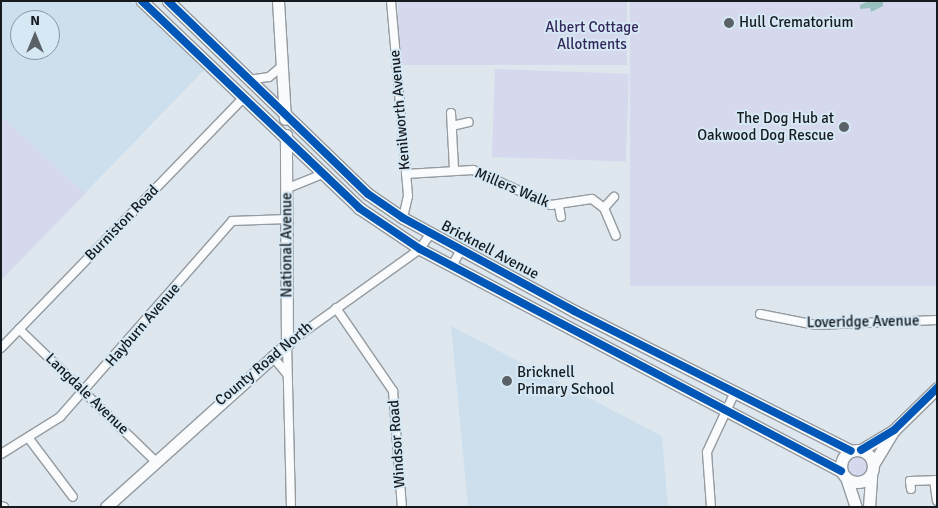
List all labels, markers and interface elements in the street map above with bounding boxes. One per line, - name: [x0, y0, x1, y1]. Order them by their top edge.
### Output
- north arrow: [10, 10, 60, 60]
- text: N: [30, 12, 40, 29]
- place label: Hull Crematorium: [739, 14, 853, 32]
- marker: Hull Crematorium: [723, 17, 735, 29]
- park label: Albert Cottage Allotments: [545, 18, 639, 53]
- street label: Kenilworth Avenue: [386, 49, 414, 171]
- place label: The Dog Hub at Oakwood Dog Rescue: [697, 109, 834, 144]
- marker: The Dog Hub at Oakwood Dog Rescue: [838, 121, 850, 133]
- street label: Millers Walk: [472, 164, 552, 212]
- street label: Burniston Road: [81, 181, 163, 265]
- street label: National Avenue: [278, 192, 296, 298]
- street label: Bricknell Avenue: [438, 217, 542, 283]
- street label: Hayburn Avenue: [102, 280, 184, 370]
- street label: Loveridge Avenue: [807, 312, 919, 332]
- street label: County Road North: [212, 318, 316, 410]
- street label: Langdale Avenue: [42, 350, 132, 438]
- place label: Bricknell Primary School: [517, 363, 614, 398]
- marker: Bricknell Primary School: [501, 375, 513, 387]
- street label: Windsor Road: [385, 399, 409, 489]

